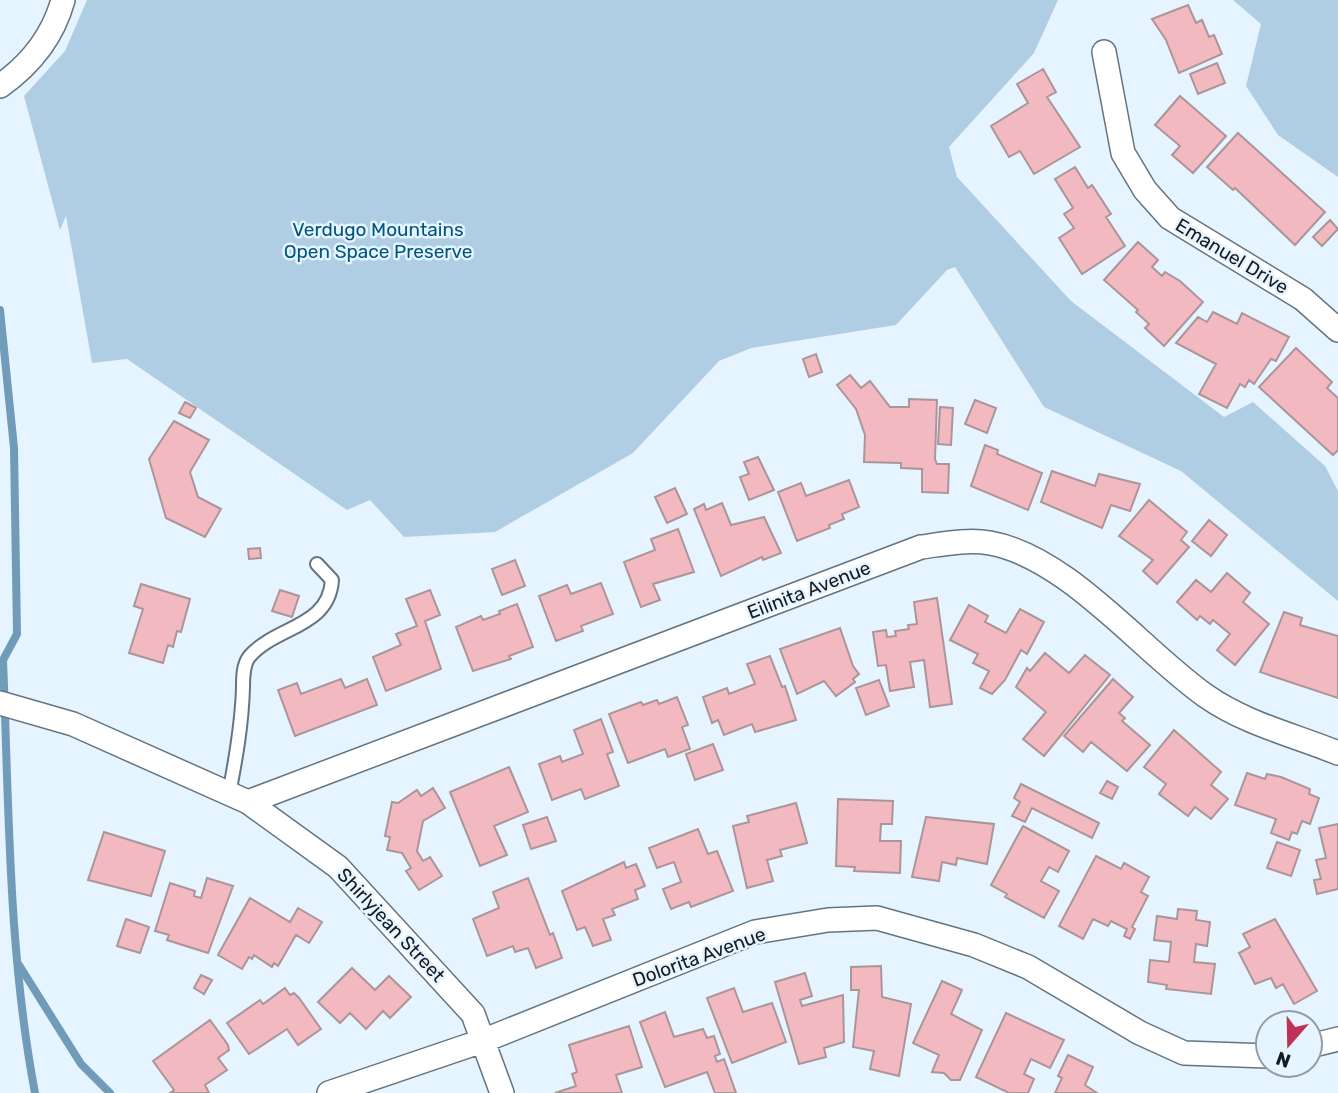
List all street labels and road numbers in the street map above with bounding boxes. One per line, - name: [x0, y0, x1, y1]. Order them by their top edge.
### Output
- street label: Emanuel Drive: [1171, 213, 1293, 299]
- street label: Eilinita Avenue: [744, 556, 874, 624]
- street label: Shirlyjean Street: [332, 863, 450, 987]
- street label: Dolorita Avenue: [629, 922, 769, 992]

